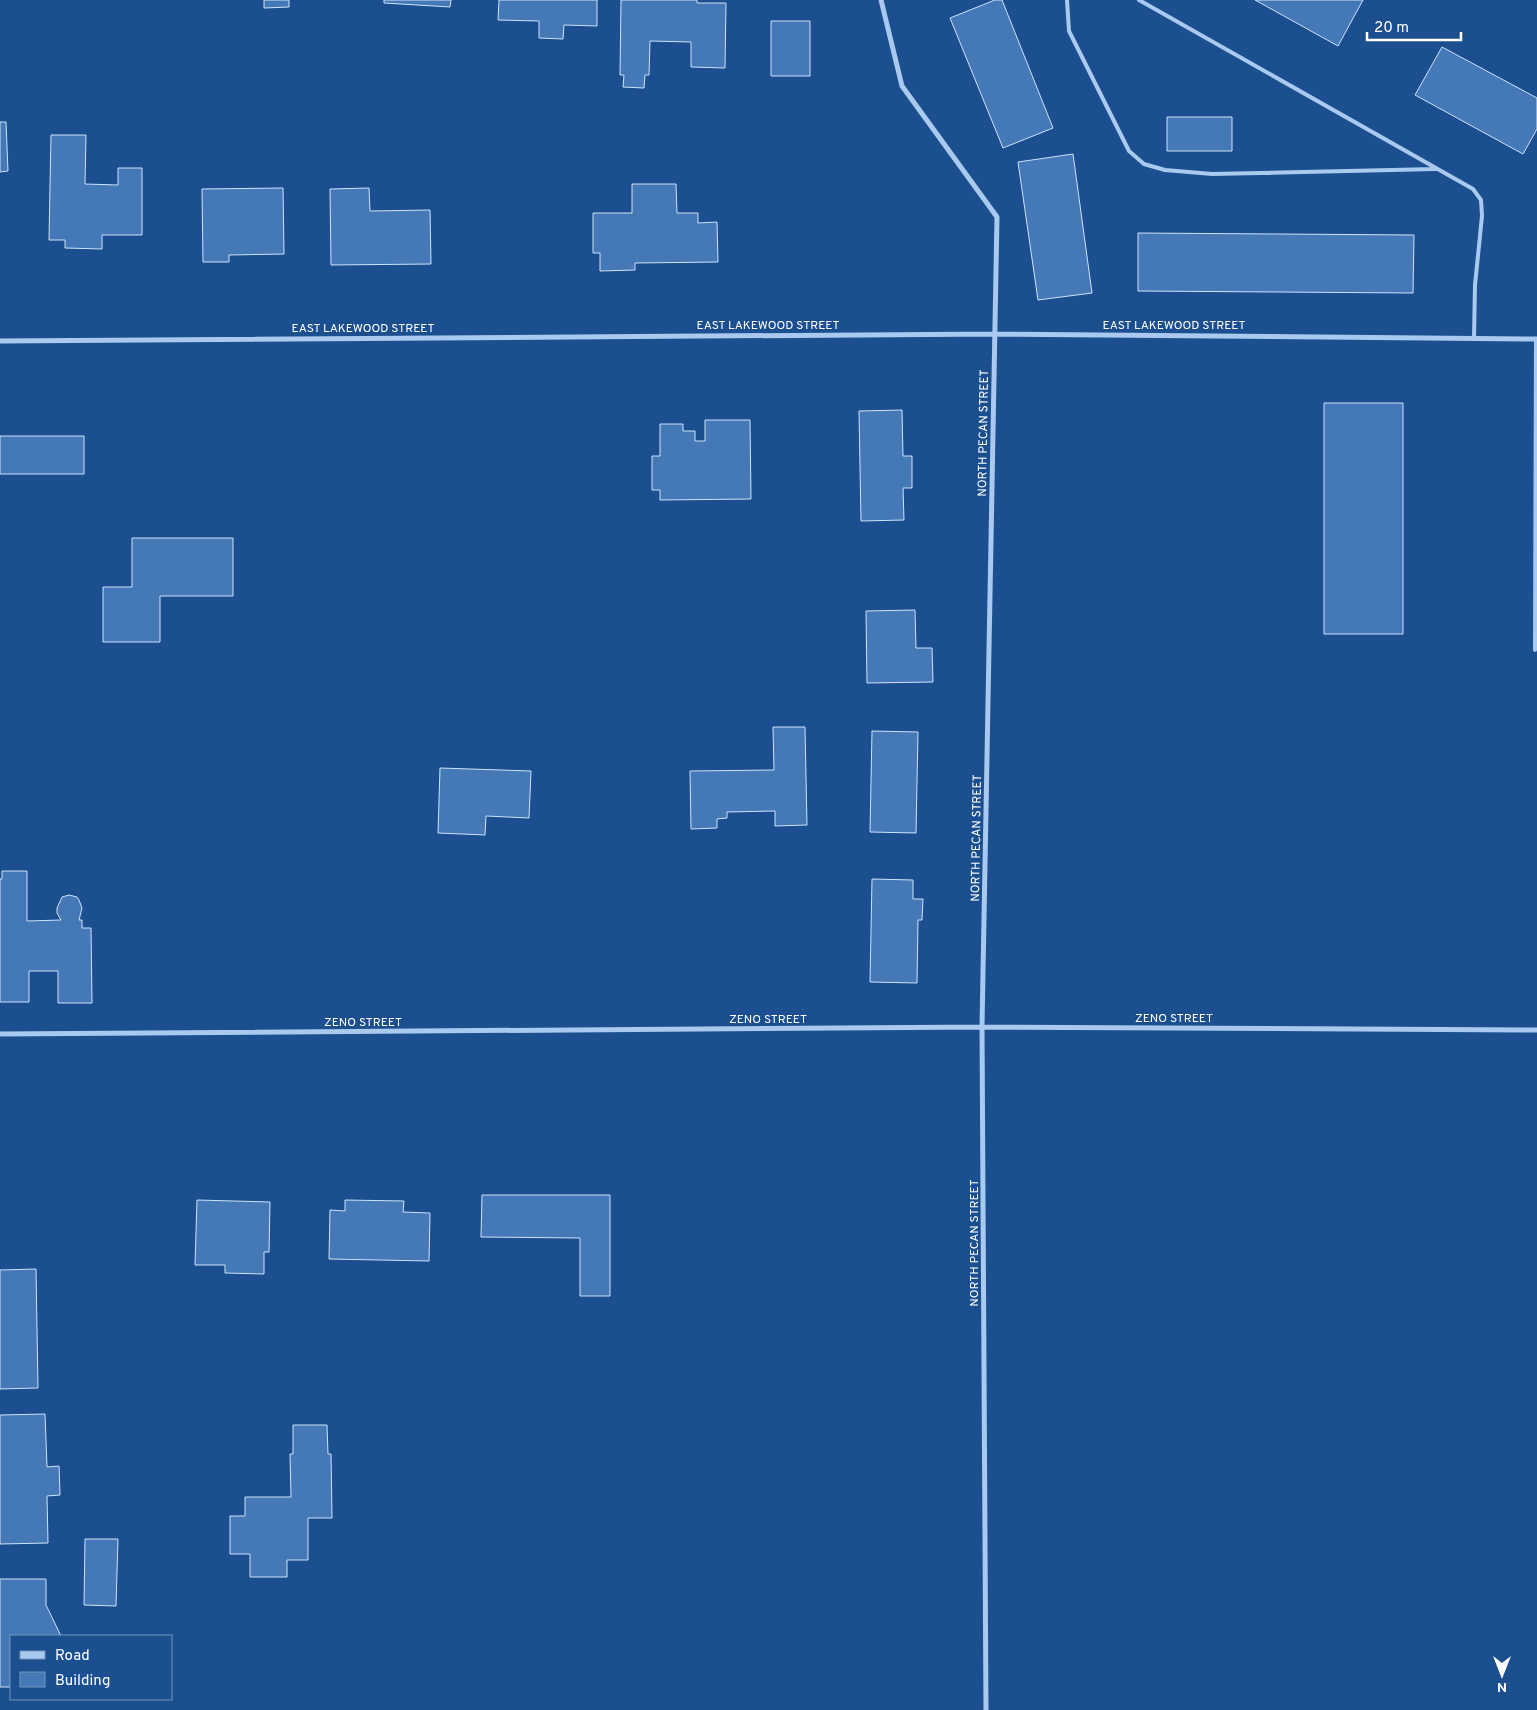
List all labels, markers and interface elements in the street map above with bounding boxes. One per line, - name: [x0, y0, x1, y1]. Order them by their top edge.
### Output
- scale bar: [1367, 10, 1461, 42]
- text: 20 m: [1374, 19, 1409, 38]
- street label: EAST LAKEWOOD STREET: [697, 318, 840, 334]
- street label: EAST LAKEWOOD STREET: [1103, 318, 1246, 334]
- street label: EAST LAKEWOOD STREET: [292, 321, 435, 337]
- street label: NORTH PECAN STREET: [975, 369, 993, 497]
- street label: NORTH PECAN STREET: [968, 774, 986, 902]
- street label: ZENO STREET: [1135, 1011, 1213, 1027]
- street label: ZENO STREET: [729, 1012, 807, 1028]
- street label: ZENO STREET: [324, 1015, 402, 1031]
- street label: NORTH PECAN STREET: [967, 1179, 983, 1307]
- legend: [10, 1635, 172, 1700]
- text: Road: [55, 1647, 90, 1666]
- north arrow: [1477, 1650, 1527, 1700]
- text: Building: [55, 1672, 110, 1691]
- text: N: [1497, 1678, 1507, 1695]

